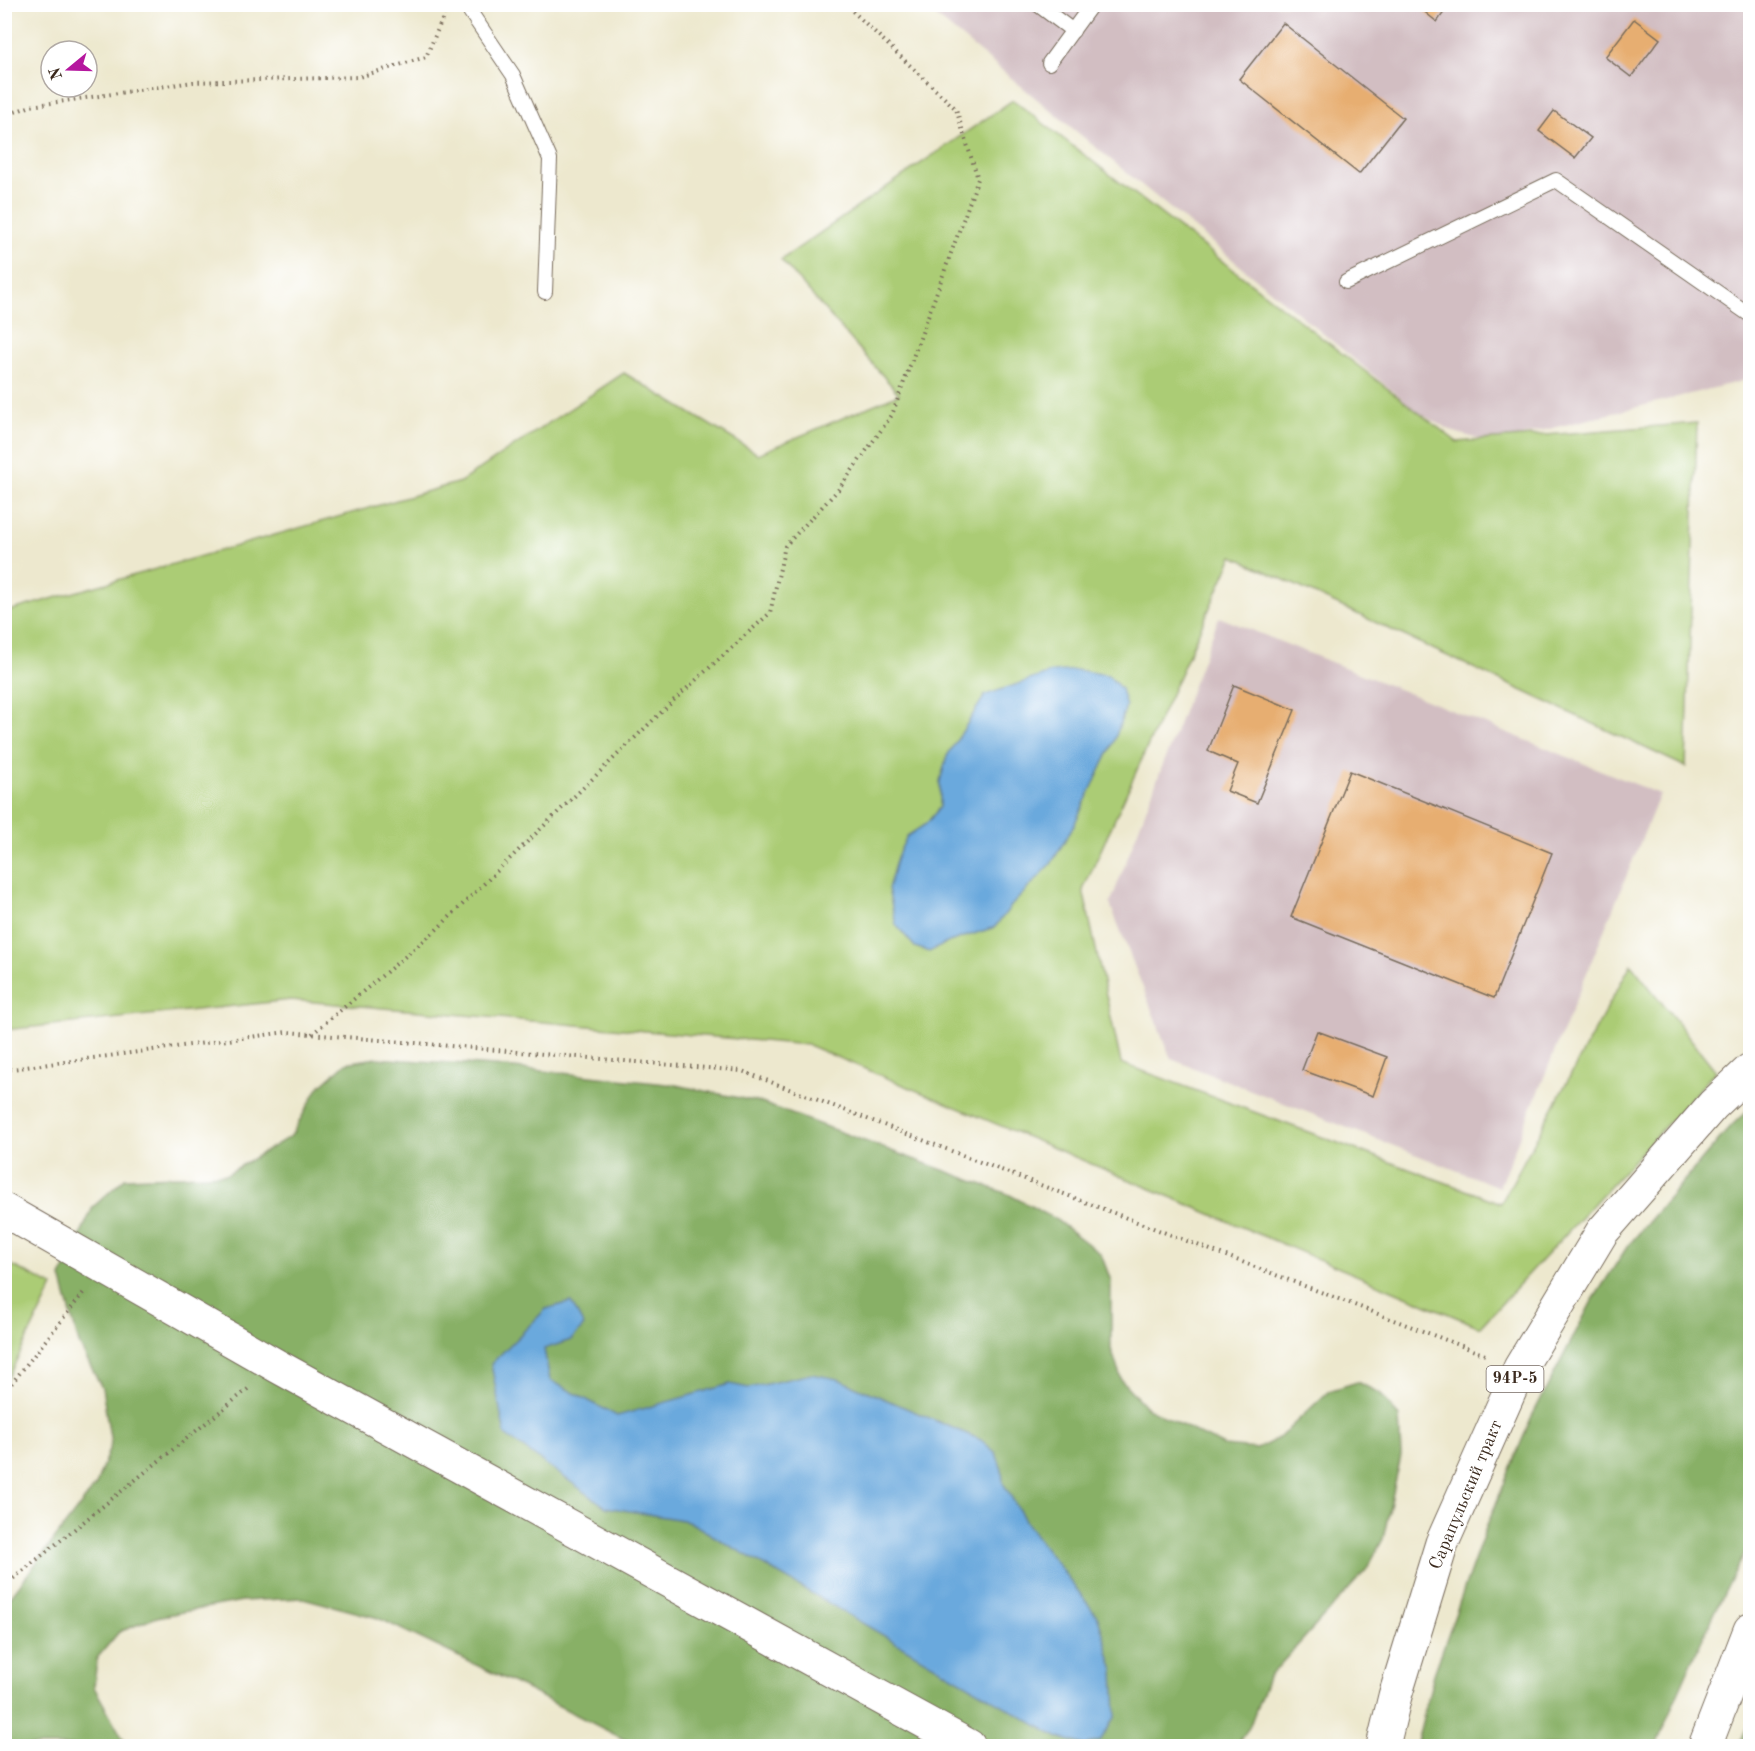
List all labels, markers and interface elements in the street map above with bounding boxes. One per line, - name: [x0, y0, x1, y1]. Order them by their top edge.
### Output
- north arrow: [39, 39, 99, 99]
- text: N: [47, 64, 66, 82]
- road number: 94Р-5: [1486, 1366, 1544, 1392]
- street label: Сарапульский тракт: [1426, 1418, 1506, 1572]

